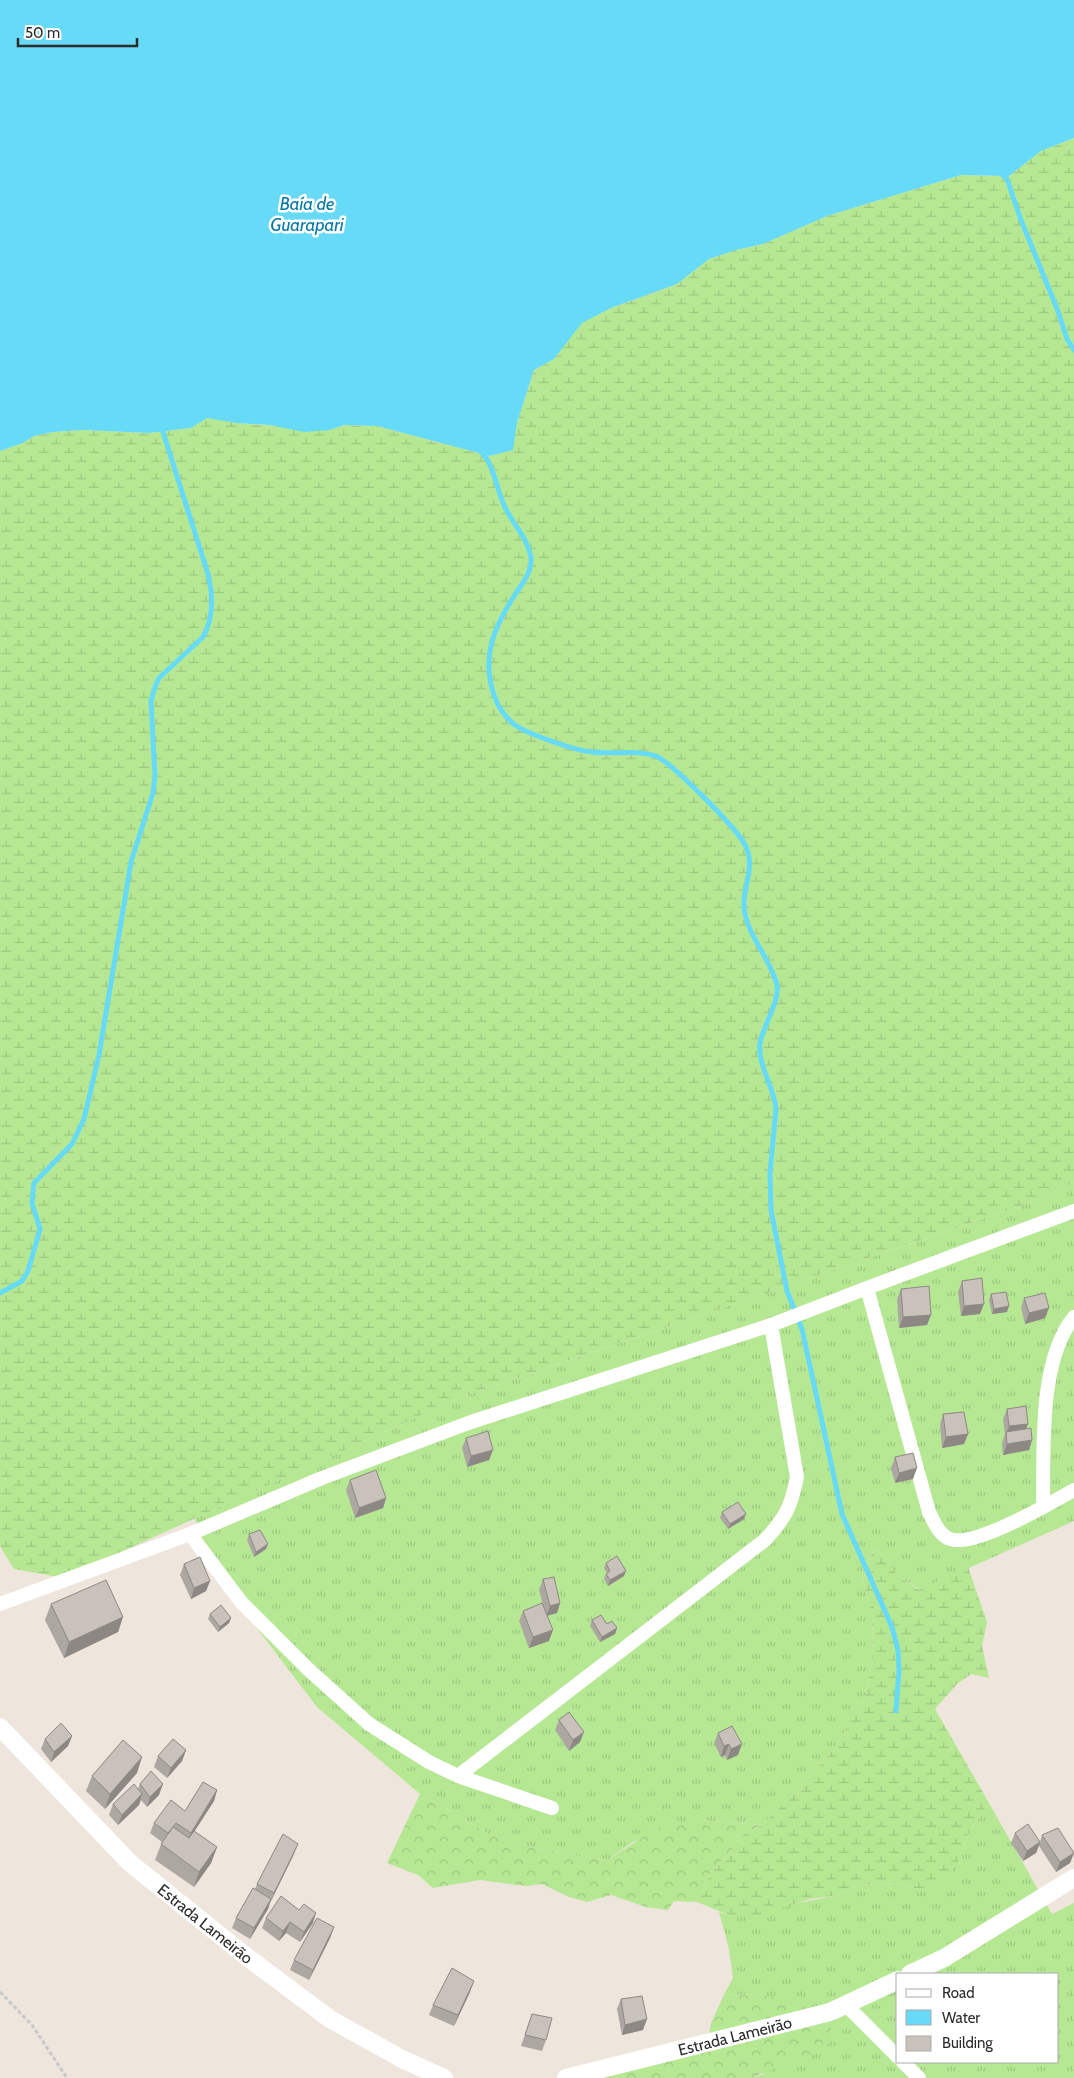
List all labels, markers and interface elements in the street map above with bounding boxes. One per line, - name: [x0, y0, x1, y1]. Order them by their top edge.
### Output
- scale bar: [18, 15, 136, 47]
- text: 50 m: [25, 24, 60, 42]
- water label: Baía de Guarapari: [270, 193, 345, 236]
- street label: Estrada Lameirão: [154, 1880, 257, 1968]
- legend: [896, 1973, 1059, 2063]
- text: Road: [942, 1984, 975, 2002]
- text: Water: [942, 2009, 980, 2027]
- street label: Estrada Lameirão: [676, 2012, 794, 2059]
- text: Building: [942, 2034, 993, 2052]

